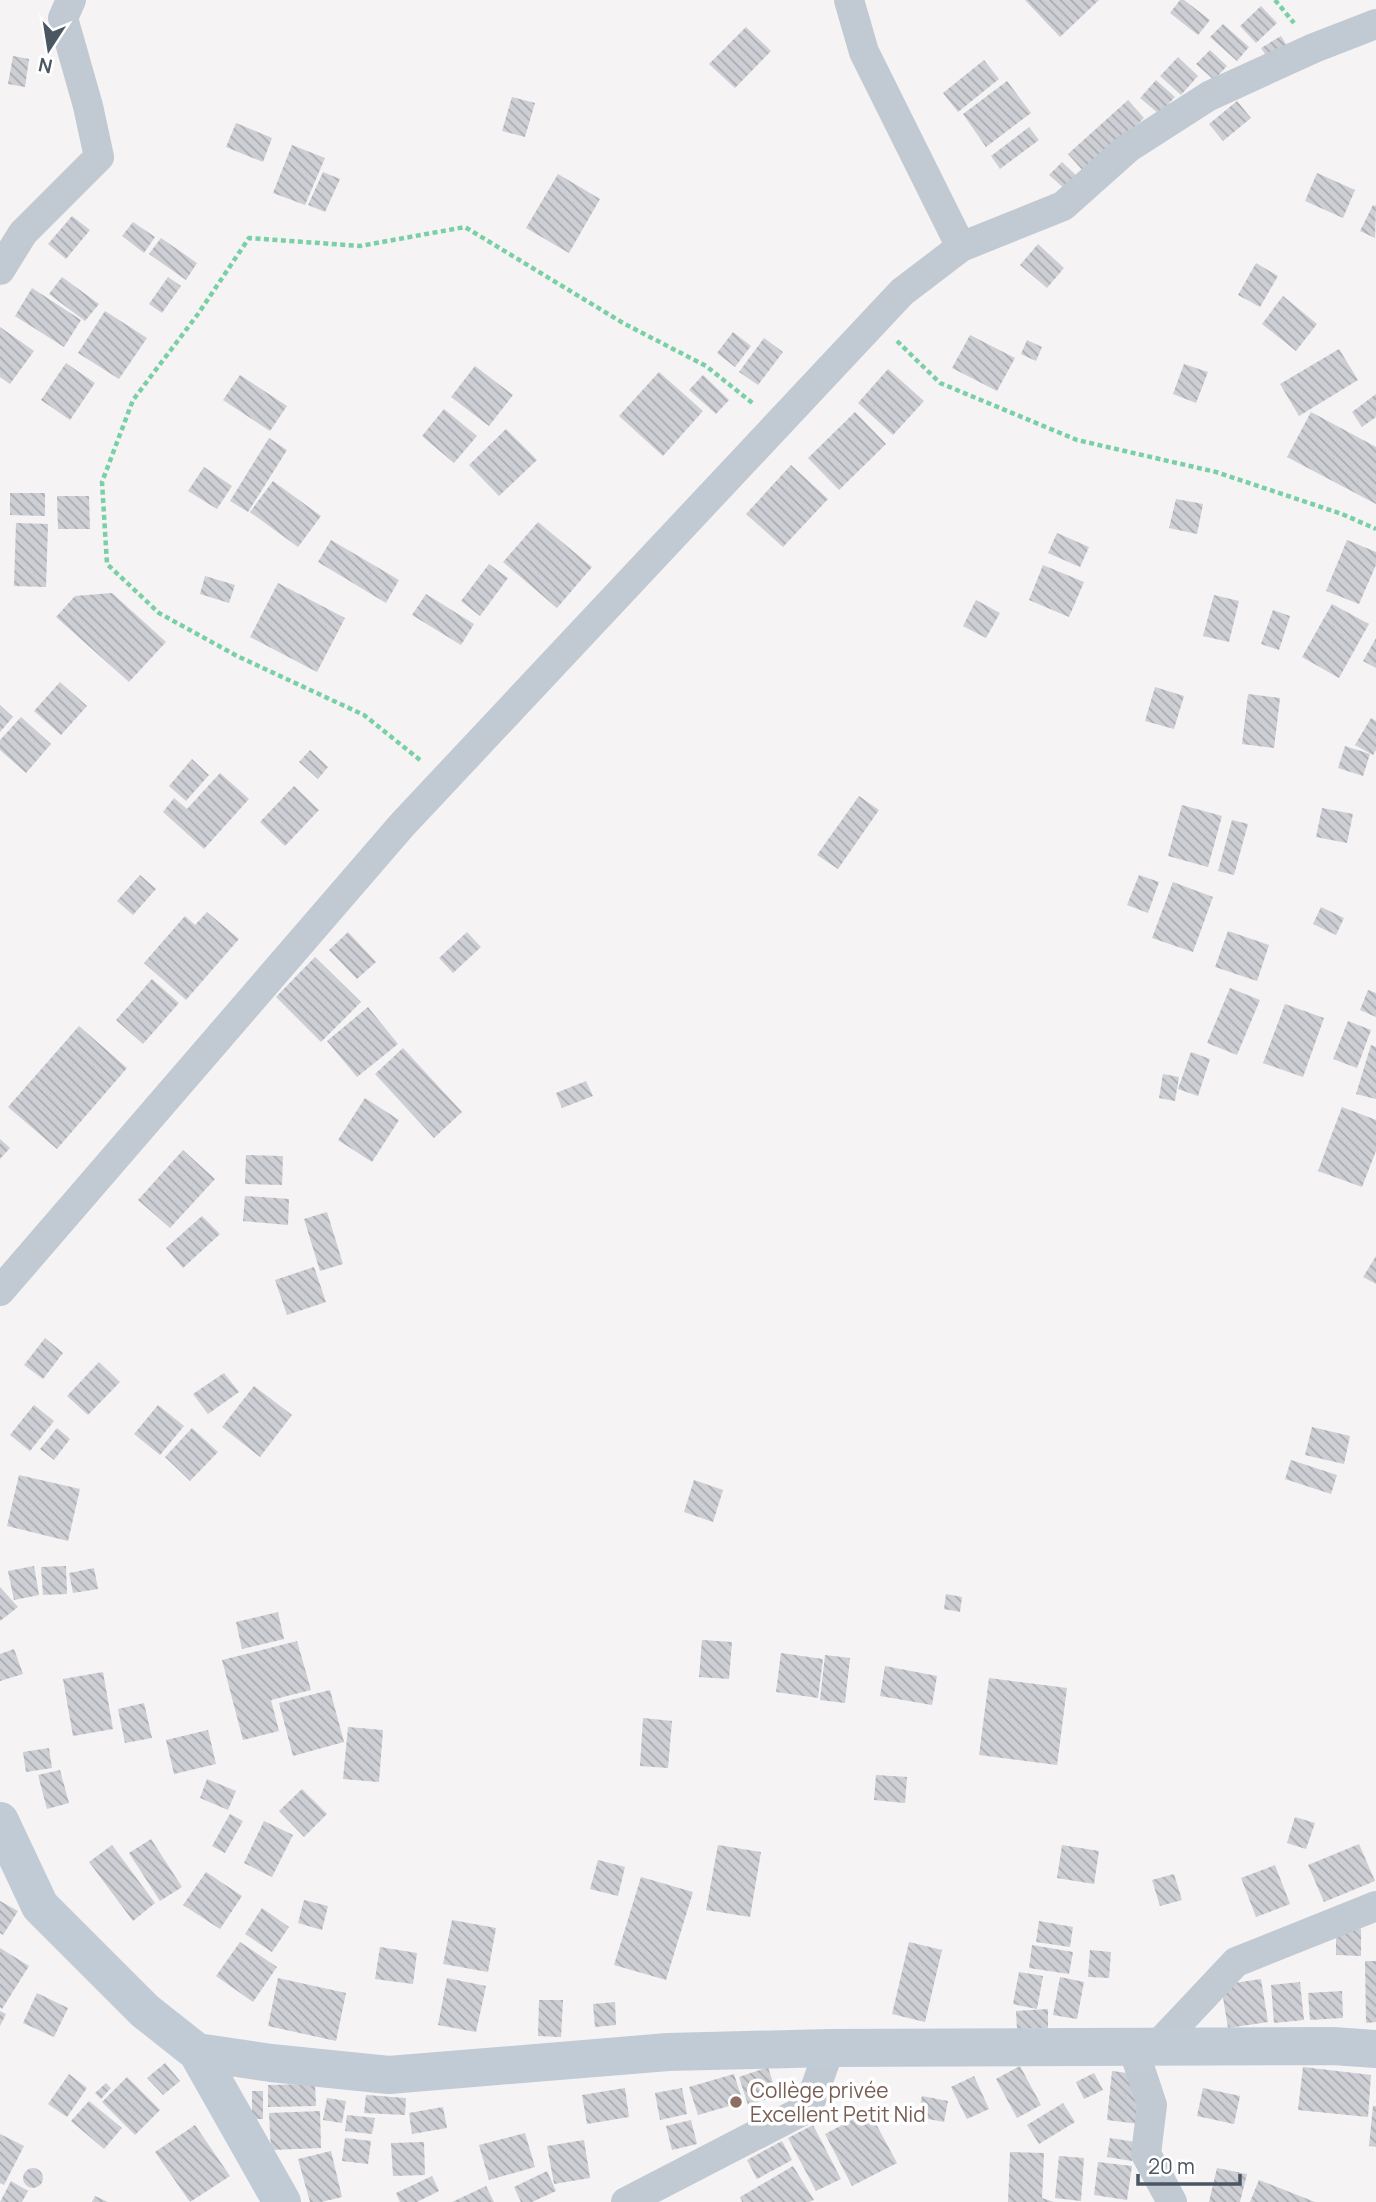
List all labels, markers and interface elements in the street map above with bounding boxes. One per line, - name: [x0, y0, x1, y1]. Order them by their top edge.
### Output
- north arrow: [14, 14, 84, 84]
- text: N: [36, 51, 55, 80]
- place label: Collège privée Excellent Petit Nid: [750, 2076, 926, 2128]
- marker: Collège privée Excellent Petit Nid: [728, 2094, 744, 2110]
- scale bar: [1138, 2142, 1240, 2186]
- text: 20 m: [1148, 2152, 1195, 2180]

